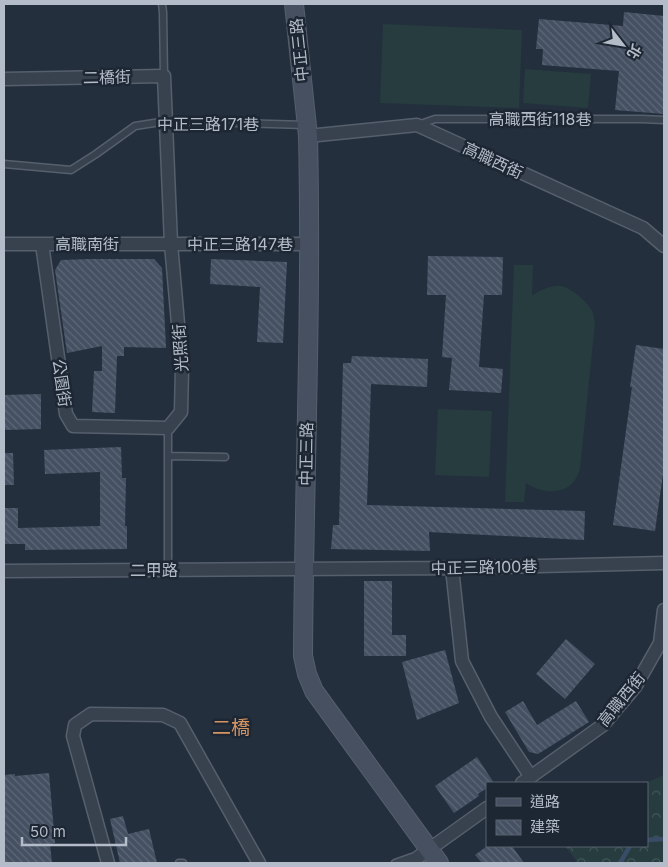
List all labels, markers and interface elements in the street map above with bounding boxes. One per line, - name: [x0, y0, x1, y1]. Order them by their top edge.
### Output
- street label: 中正三路: [286, 17, 312, 83]
- north arrow: [598, 20, 648, 70]
- text: 北: [624, 42, 645, 62]
- street label: 二橋街: [83, 67, 131, 87]
- street label: 高職西街118巷: [489, 109, 591, 129]
- street label: 中正三路171巷: [157, 114, 259, 134]
- street label: 高職西街: [460, 137, 526, 183]
- street label: 高職南街: [55, 234, 119, 254]
- street label: 中正三路147巷: [187, 234, 293, 254]
- street label: 光照街: [168, 323, 192, 373]
- street label: 公園街: [49, 358, 75, 408]
- street label: 中正三路: [295, 422, 317, 486]
- street label: 中正三路100巷: [430, 556, 538, 578]
- street label: 二甲路: [130, 560, 178, 580]
- street label: 高職西街: [593, 668, 649, 730]
- district label: 二橋: [212, 716, 250, 739]
- legend: [486, 782, 648, 847]
- text: 道路: [530, 792, 560, 811]
- scale bar: [22, 814, 126, 846]
- text: 建築: [530, 817, 560, 836]
- text: 50 m: [30, 822, 66, 841]

